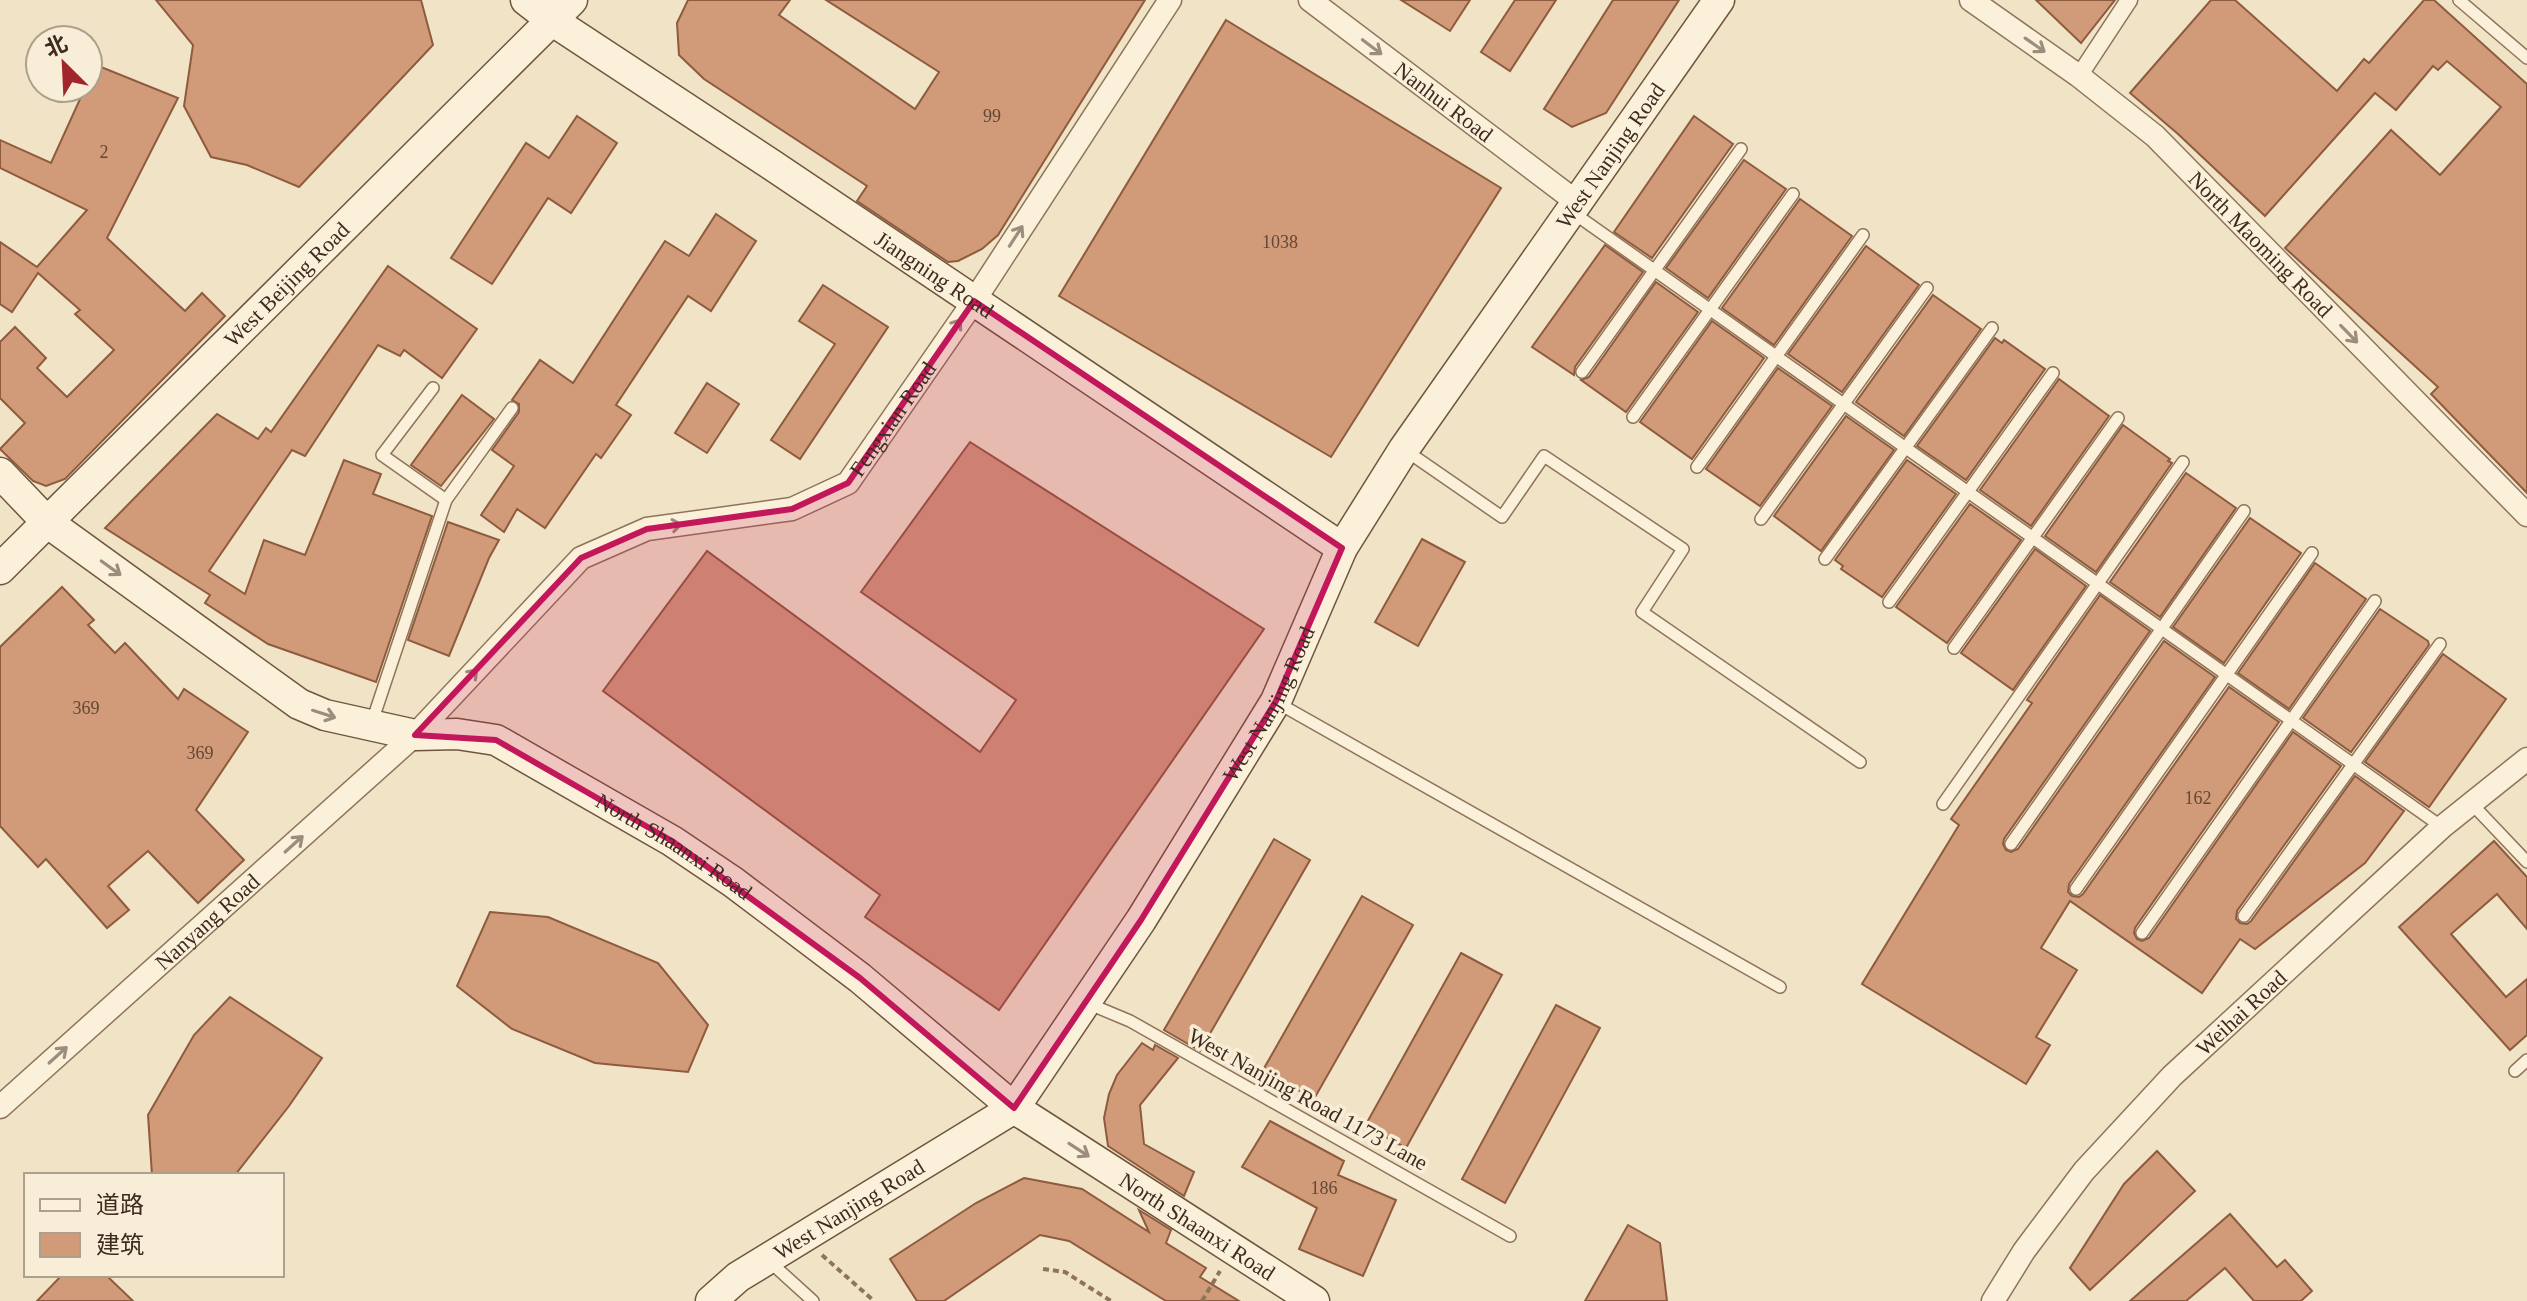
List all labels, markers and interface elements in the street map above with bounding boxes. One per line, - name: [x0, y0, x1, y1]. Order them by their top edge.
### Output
- north arrow: [24, 24, 104, 104]
- text: 北: [41, 30, 71, 62]
- one-way arrow: [2023, 37, 2045, 53]
- one-way arrow: [1361, 39, 1383, 55]
- street label: Nanhui Road: [1390, 56, 1498, 147]
- street label: West Nanjing Road: [1550, 78, 1670, 233]
- house number: 99: [983, 106, 1001, 126]
- house number: 2: [100, 142, 109, 162]
- street label: North Maoming Road: [2184, 166, 2338, 322]
- street label: West Beijing Road: [219, 217, 354, 351]
- street label: Jiangning Road: [870, 225, 998, 323]
- one-way arrow: [1008, 225, 1025, 247]
- house number: 1038: [1262, 232, 1298, 252]
- one-way arrow: [946, 318, 963, 340]
- one-way arrow: [2339, 324, 2358, 343]
- street label: Fengxian Road: [844, 357, 941, 481]
- one-way arrow: [657, 518, 683, 533]
- one-way arrow: [99, 559, 121, 576]
- street label: West Nanjing Road: [1217, 623, 1319, 786]
- one-way arrow: [459, 668, 478, 688]
- house number: 369: [73, 698, 100, 718]
- one-way arrow: [312, 707, 337, 722]
- house number: 369: [187, 743, 214, 763]
- street label: North Shaanxi Road: [592, 788, 757, 905]
- house number: 162: [2185, 788, 2212, 808]
- one-way arrow: [283, 835, 303, 853]
- street label: Nanyang Road: [150, 868, 264, 975]
- street label: Weihai Road: [2191, 965, 2291, 1060]
- street label: West Nanjing Road 1173 Lane: [1184, 1023, 1432, 1175]
- one-way arrow: [48, 1046, 68, 1064]
- one-way arrow: [1068, 1141, 1090, 1158]
- street label: West Nanjing Road: [769, 1154, 929, 1265]
- street label: North Shaanxi Road: [1115, 1167, 1280, 1285]
- legend: [24, 1173, 284, 1277]
- house number: 186: [1311, 1178, 1338, 1198]
- text: 道路: [96, 1192, 144, 1218]
- text: 建筑: [96, 1232, 144, 1258]

